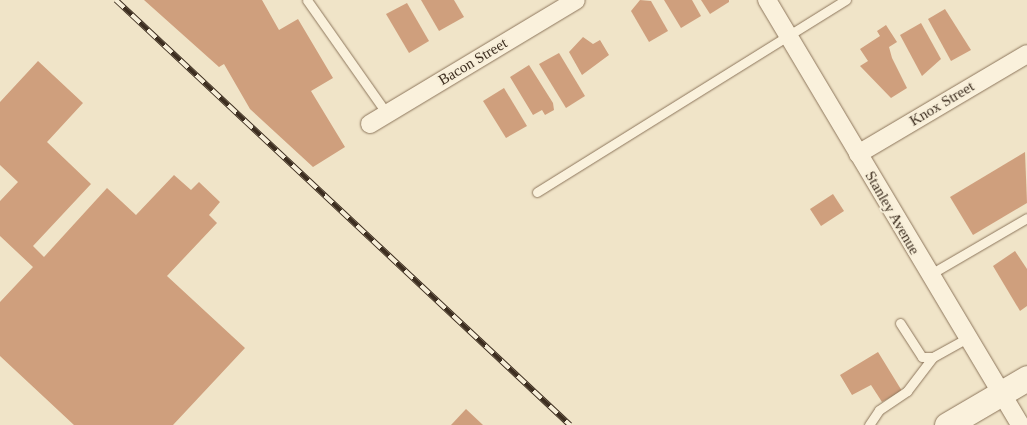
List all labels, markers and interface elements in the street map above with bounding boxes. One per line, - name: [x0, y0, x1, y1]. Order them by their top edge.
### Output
- street label: Bacon Street: [435, 34, 511, 90]
- street label: Knox Street: [906, 78, 978, 130]
- street label: Stanley Avenue: [861, 168, 923, 258]

